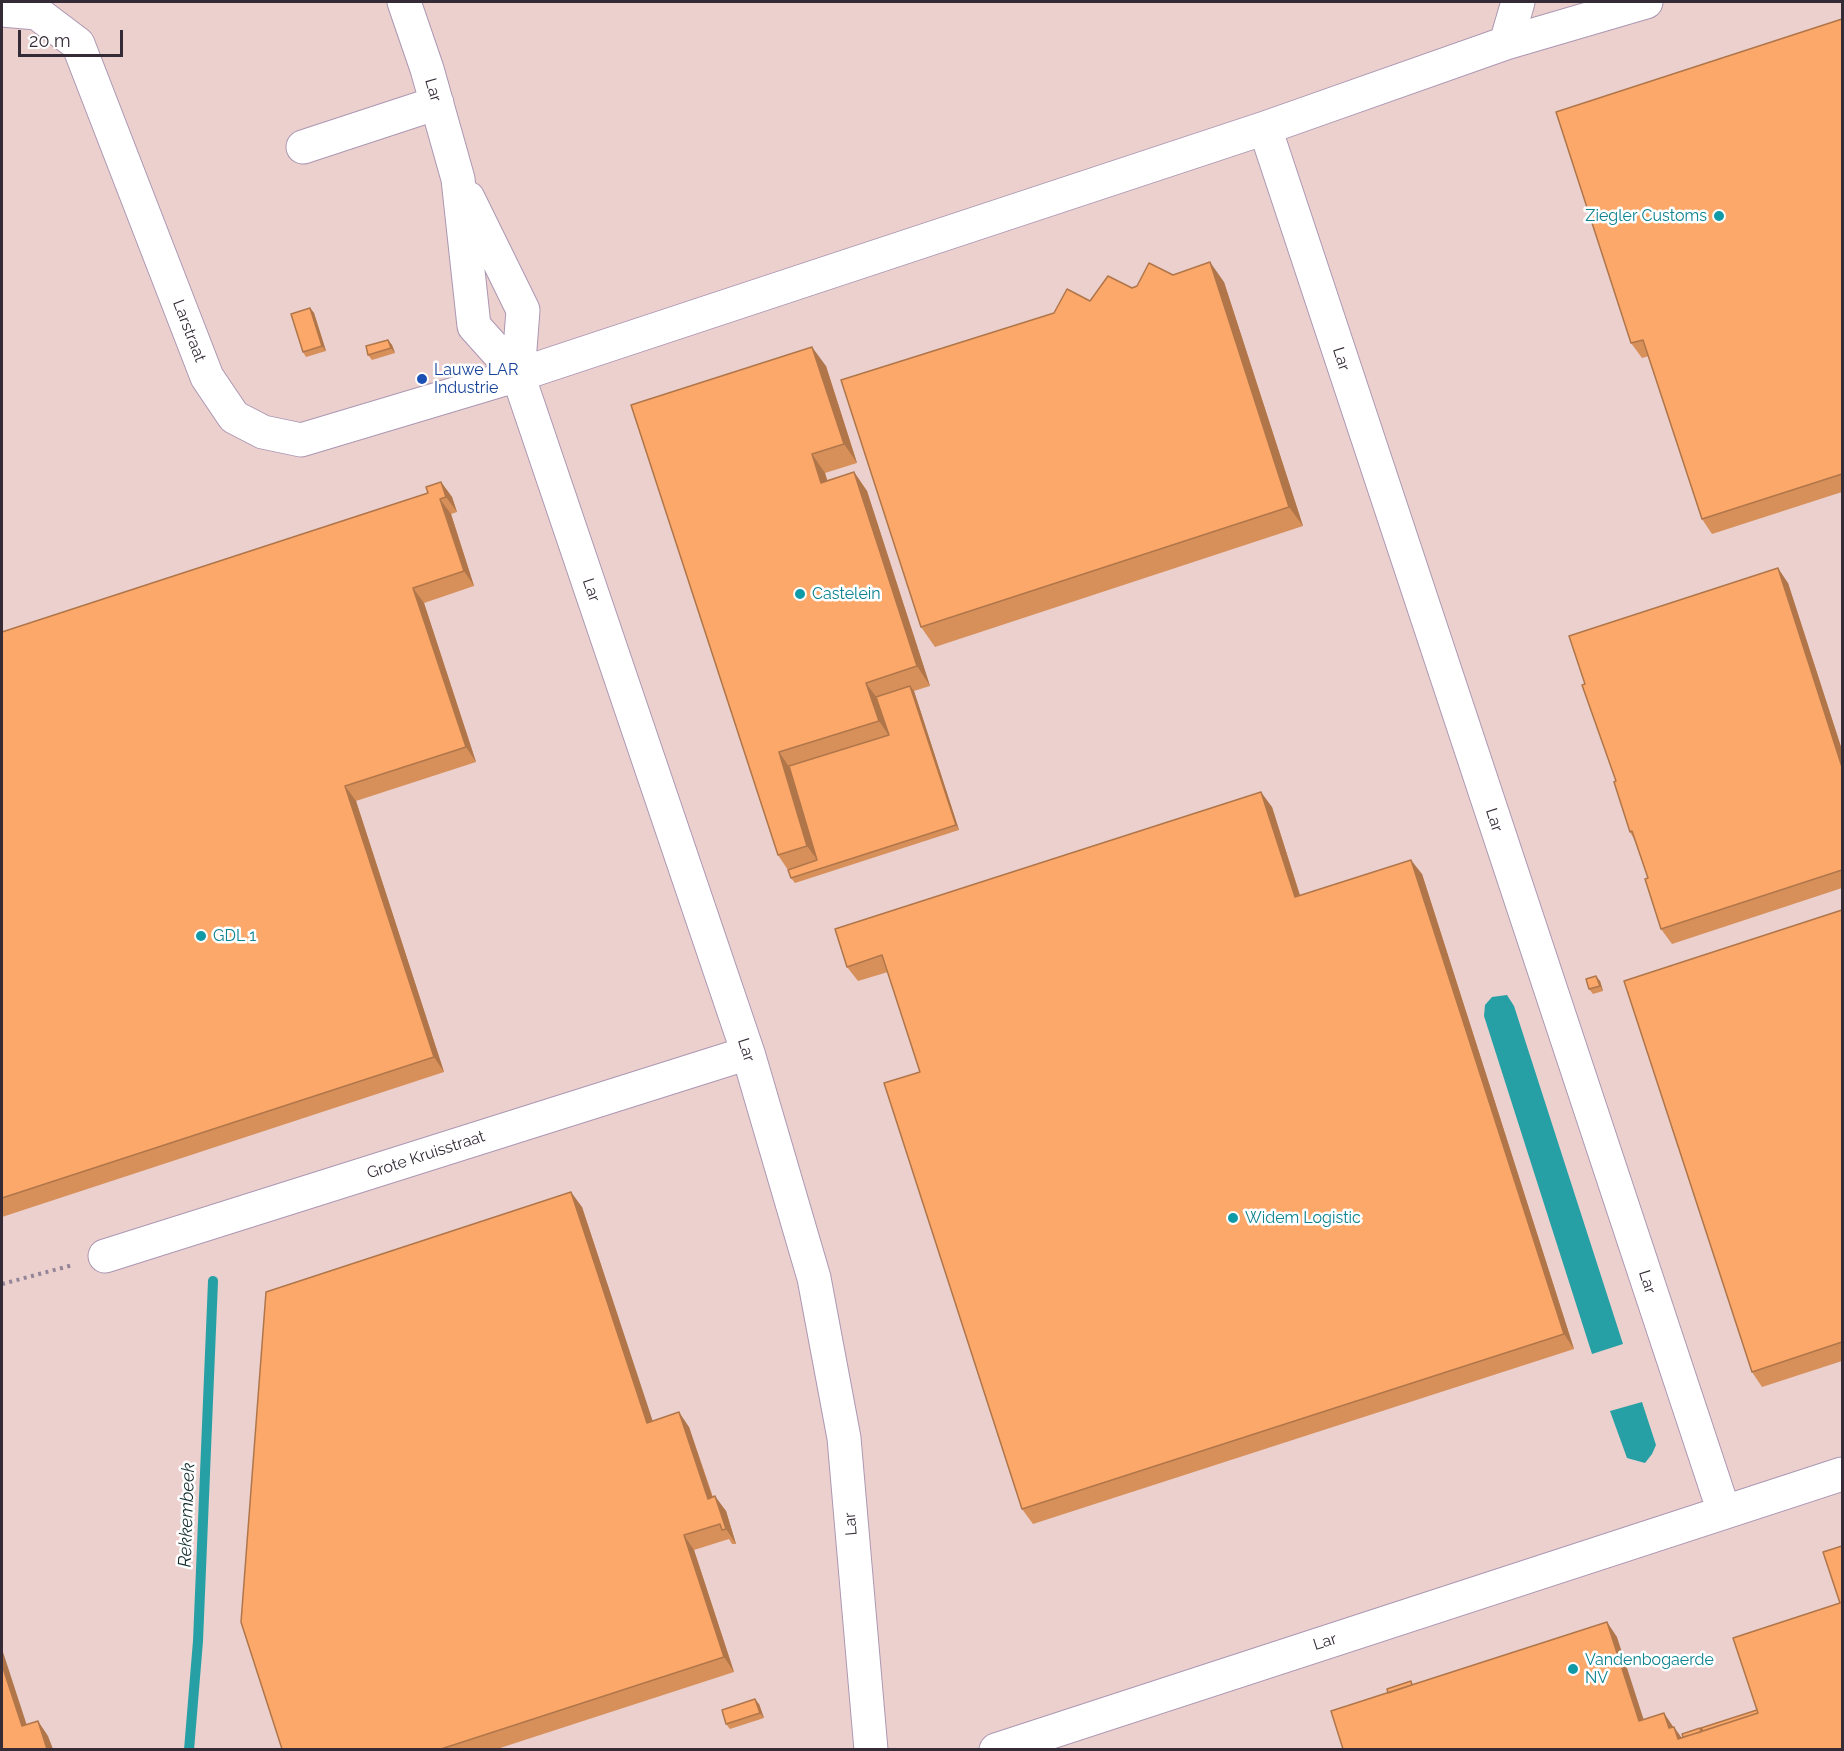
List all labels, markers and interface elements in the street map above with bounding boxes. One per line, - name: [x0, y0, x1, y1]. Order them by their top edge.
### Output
- scale bar: [21, 18, 126, 56]
- text: 20 m: [29, 30, 71, 51]
- street label: Lar: [421, 76, 445, 104]
- place label: Ziegler Customs: [1585, 206, 1707, 226]
- marker: Ziegler Customs: [1712, 209, 1726, 223]
- street label: Larstraat: [168, 297, 210, 365]
- street label: Lar: [1328, 345, 1354, 373]
- place label: Lauwe LAR Industrie: [434, 360, 518, 398]
- marker: Lauwe LAR Industrie: [415, 372, 429, 386]
- street label: Lar: [578, 576, 604, 604]
- place label: Castelein: [812, 584, 881, 604]
- marker: Castelein: [793, 587, 807, 601]
- street label: Lar: [1481, 806, 1507, 834]
- place label: GDL 1: [213, 926, 256, 946]
- marker: GDL 1: [194, 929, 208, 943]
- street label: Lar: [733, 1036, 759, 1064]
- street label: Grote Kruisstraat: [365, 1127, 487, 1183]
- place label: Widem Logistic: [1245, 1208, 1361, 1228]
- marker: Widem Logistic: [1226, 1211, 1240, 1225]
- street label: Lar: [1634, 1268, 1660, 1296]
- water label: Rekkembeek: [174, 1462, 200, 1568]
- street label: Lar: [840, 1511, 862, 1537]
- street label: Lar: [1311, 1629, 1339, 1655]
- place label: Vandenbogaerde NV: [1585, 1650, 1714, 1688]
- marker: Vandenbogaerde NV: [1566, 1662, 1580, 1676]

